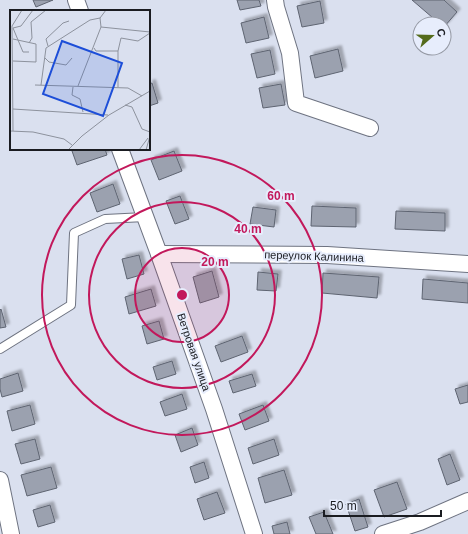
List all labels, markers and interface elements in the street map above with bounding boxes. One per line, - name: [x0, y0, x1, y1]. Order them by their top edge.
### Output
- inset map: [10, 10, 150, 150]
- north arrow: [412, 16, 452, 56]
- text: С: [434, 27, 448, 38]
- text: 60 m: [267, 189, 295, 203]
- text: 40 m: [234, 222, 262, 236]
- street label: переулок Калинина: [264, 248, 365, 264]
- text: 20 m: [201, 255, 229, 269]
- centre of rings: [175, 288, 189, 302]
- street label: Ветровая улица: [175, 312, 213, 393]
- scale bar: [324, 492, 441, 518]
- text: 50 m: [330, 499, 357, 513]

